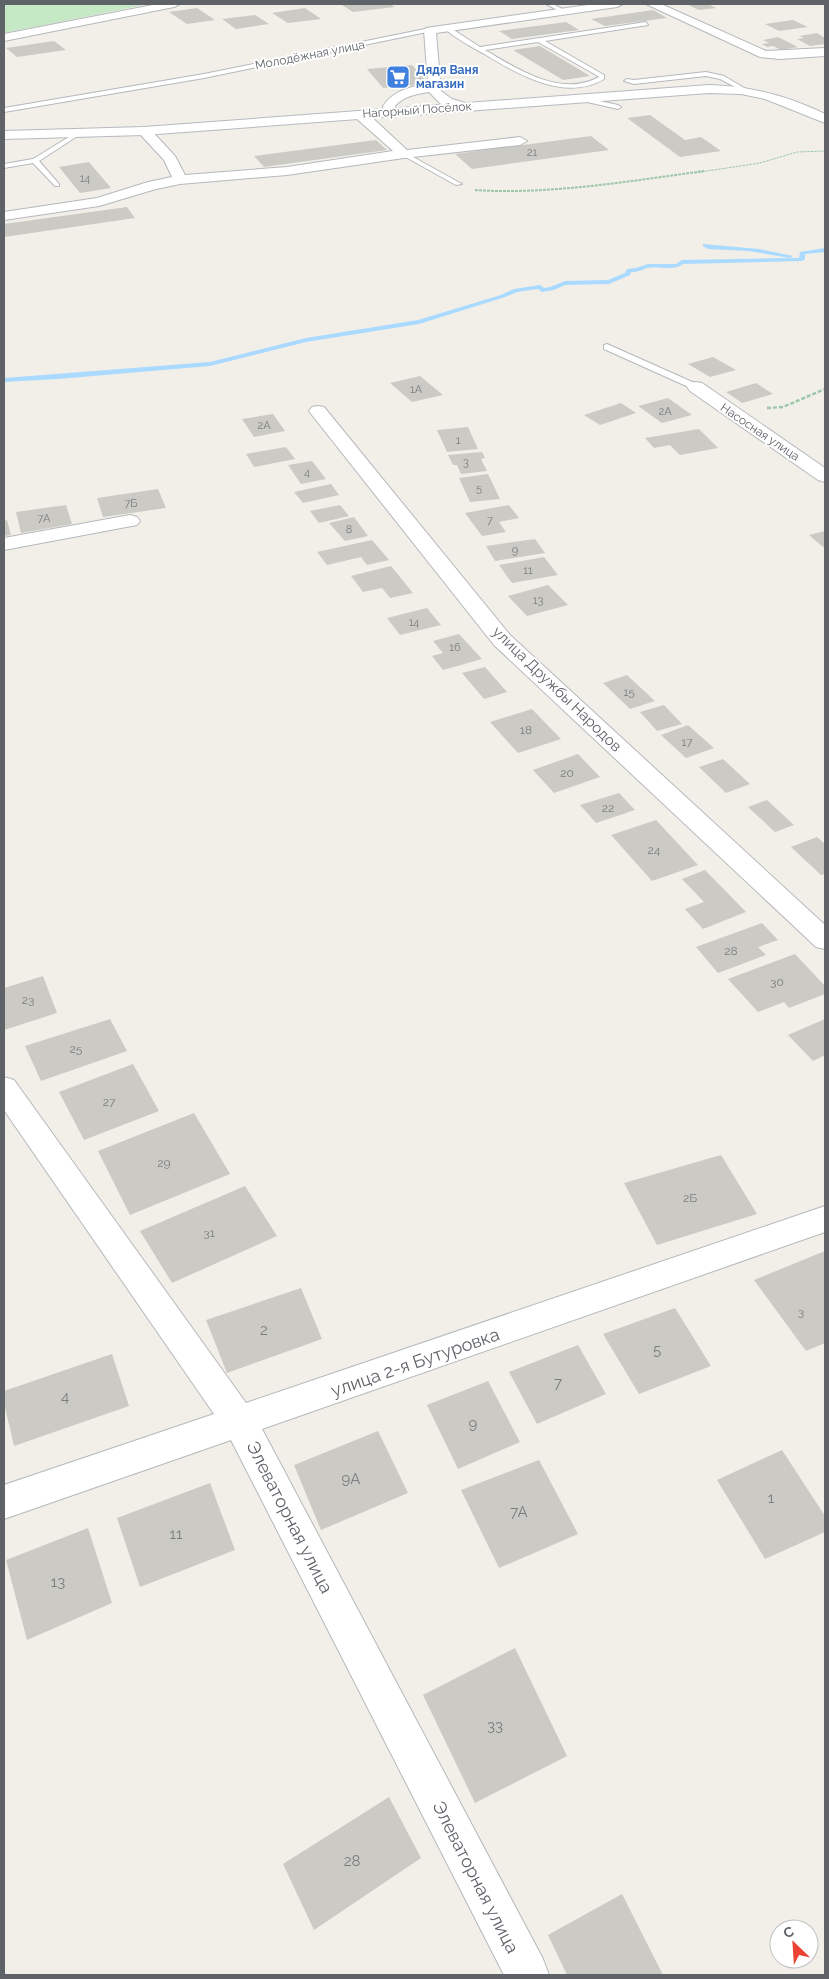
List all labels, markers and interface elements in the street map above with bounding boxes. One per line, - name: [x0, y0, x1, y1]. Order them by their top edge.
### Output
- street label: Молодёжная улица: [254, 37, 366, 73]
- place label: Дядя Ваня магазин: [416, 63, 478, 91]
- supermarket icon: Дядя Ваня магазин: [385, 64, 411, 90]
- street label: Нагорный Посёлок: [362, 99, 472, 121]
- house number: 21: [527, 146, 538, 159]
- house number: 14: [80, 172, 90, 185]
- house number: 1А: [410, 383, 423, 396]
- street label: Насосная улица: [718, 400, 802, 464]
- house number: 2А: [658, 405, 672, 418]
- house number: 2А: [257, 419, 271, 432]
- house number: 1: [456, 434, 461, 447]
- house number: 3: [463, 456, 469, 469]
- house number: 4: [304, 466, 310, 479]
- house number: 5: [476, 482, 482, 495]
- house number: 7Б: [124, 497, 138, 510]
- house number: 7А: [38, 512, 51, 525]
- house number: 7: [487, 514, 493, 527]
- house number: 8: [346, 523, 352, 536]
- house number: 9: [512, 544, 518, 557]
- house number: 11: [523, 564, 533, 577]
- house number: 13: [533, 594, 543, 607]
- house number: 14: [409, 616, 419, 629]
- street label: улица Дружбы Народов: [489, 623, 625, 755]
- house number: 16: [449, 641, 461, 654]
- house number: 15: [623, 685, 635, 699]
- house number: 18: [520, 723, 532, 737]
- house number: 17: [681, 735, 693, 749]
- house number: 20: [560, 766, 574, 780]
- house number: 22: [602, 801, 614, 815]
- house number: 24: [648, 843, 661, 857]
- house number: 28: [724, 944, 738, 958]
- house number: 30: [770, 975, 784, 989]
- house number: 23: [22, 993, 34, 1007]
- house number: 25: [70, 1042, 83, 1056]
- house number: 27: [103, 1095, 116, 1109]
- house number: 29: [157, 1156, 171, 1170]
- house number: 2Б: [683, 1191, 697, 1205]
- house number: 31: [203, 1226, 215, 1240]
- house number: 3: [798, 1305, 804, 1319]
- house number: 2: [260, 1321, 268, 1339]
- street label: улица 2-я Бутуровка: [328, 1323, 502, 1401]
- house number: 5: [653, 1341, 661, 1359]
- house number: 7: [554, 1374, 562, 1392]
- house number: 4: [61, 1388, 69, 1406]
- house number: 9: [469, 1415, 478, 1433]
- street label: Элеваторная улица: [243, 1437, 337, 1597]
- house number: 9А: [342, 1470, 360, 1488]
- house number: 1: [768, 1489, 775, 1507]
- house number: 7А: [510, 1503, 528, 1521]
- house number: 11: [170, 1525, 183, 1543]
- house number: 13: [51, 1573, 65, 1591]
- house number: 33: [487, 1717, 503, 1735]
- street label: Элеваторная улица: [429, 1797, 523, 1957]
- house number: 28: [344, 1852, 360, 1870]
- north arrow: [769, 1919, 819, 1969]
- text: С: [781, 1923, 797, 1941]

